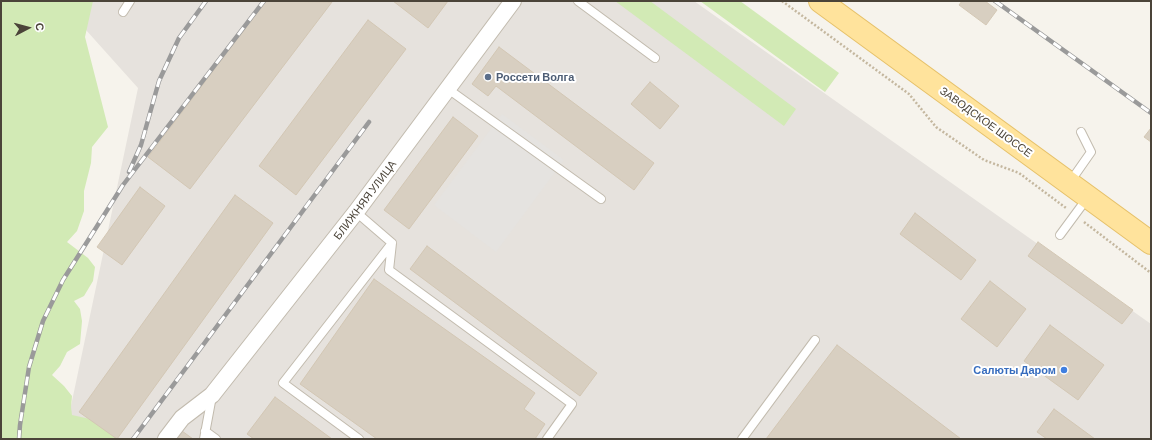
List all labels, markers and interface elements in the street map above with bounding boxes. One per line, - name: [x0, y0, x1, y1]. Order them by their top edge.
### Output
- north arrow: [8, 8, 48, 48]
- text: С: [34, 22, 47, 31]
- place label: Россети Волга: [496, 70, 574, 84]
- marker: Россети Волга: [483, 72, 493, 82]
- street label: ЗАВОДСКОЕ ШОССЕ: [937, 84, 1035, 160]
- street label: БЛИЖНЯЯ УЛИЦА: [331, 158, 399, 242]
- place label: Салюты Даром: [973, 363, 1056, 377]
- marker: Салюты Даром: [1059, 365, 1069, 375]

